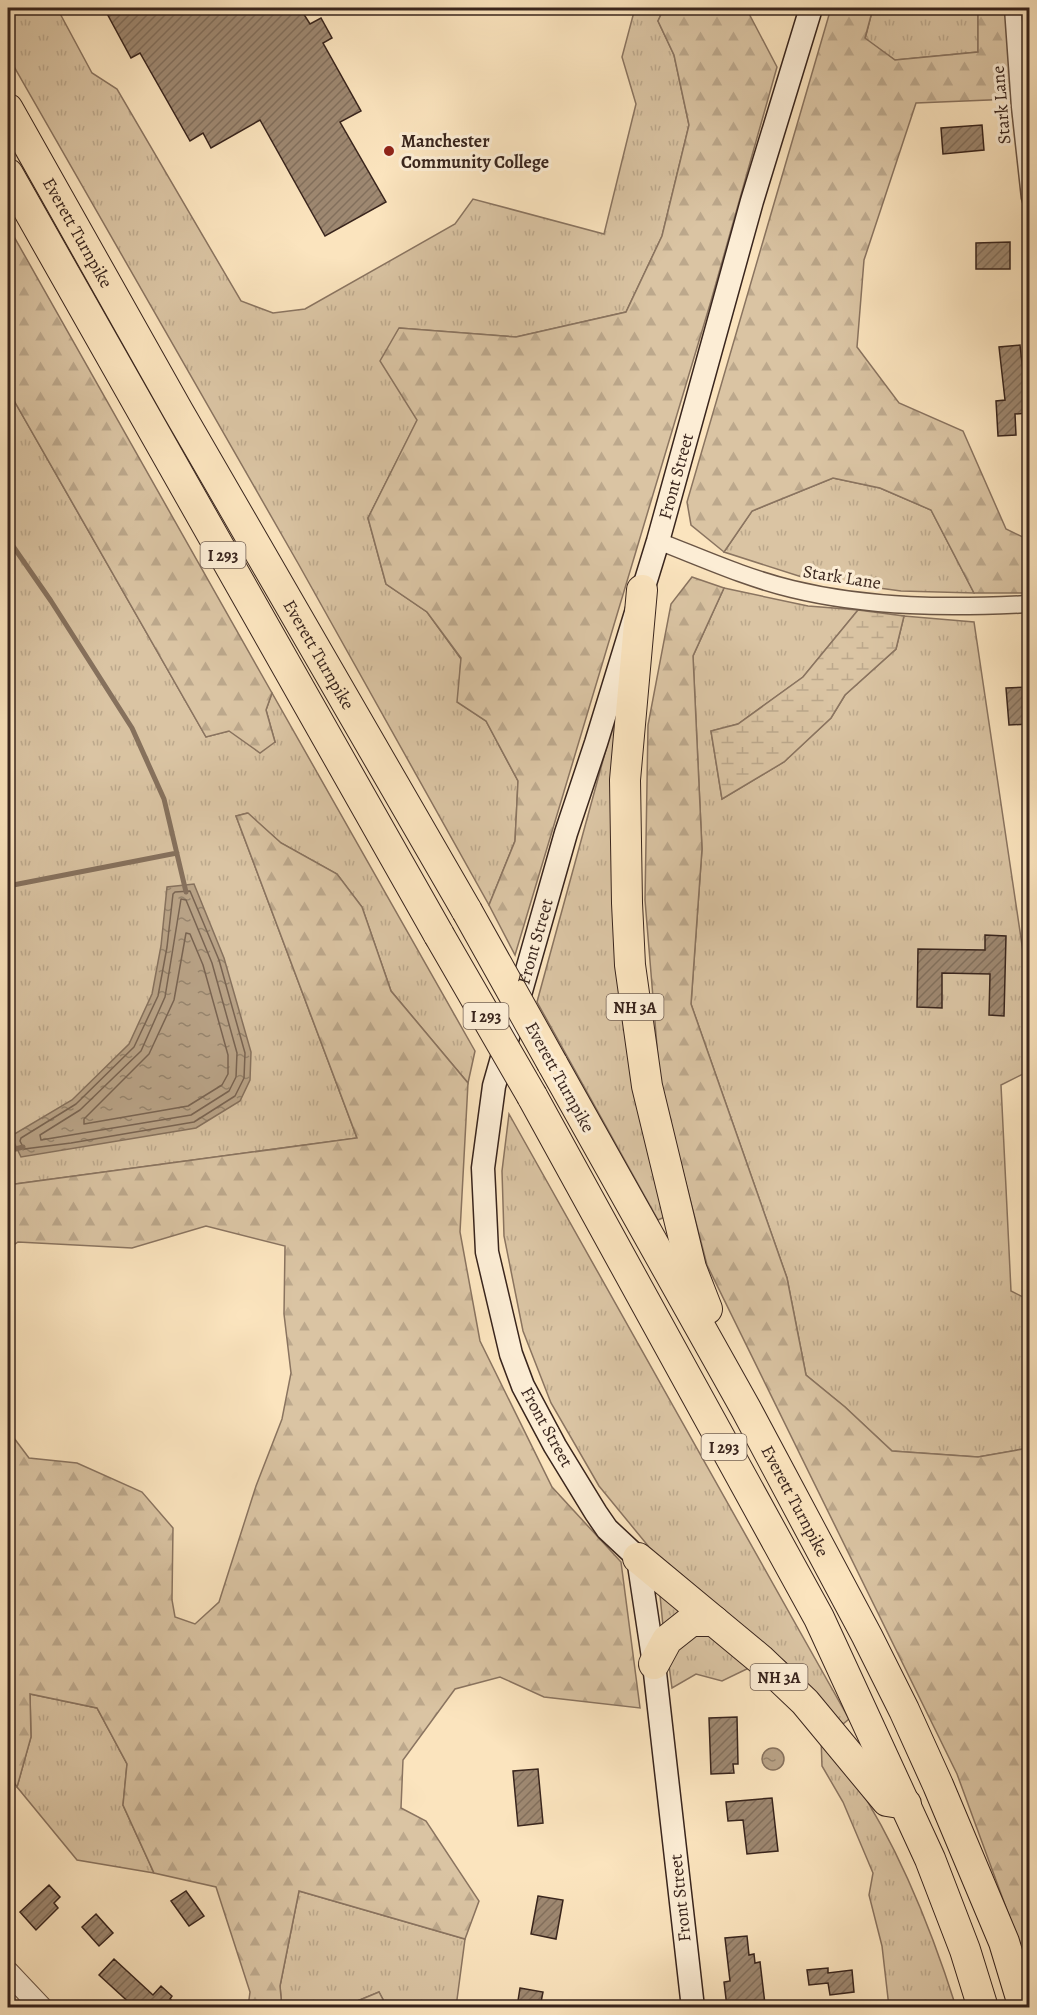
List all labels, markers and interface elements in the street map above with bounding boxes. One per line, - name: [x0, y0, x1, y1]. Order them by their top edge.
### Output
- street label: Stark Lane: [986, 65, 1016, 145]
- place label: Manchester Community College: [401, 129, 549, 174]
- marker: Manchester Community College: [382, 144, 396, 158]
- street label: Everett Turnpike: [37, 173, 118, 292]
- street label: Front Street: [653, 430, 699, 522]
- road number: I 293: [200, 542, 246, 568]
- street label: Stark Lane: [801, 559, 883, 595]
- street label: Everett Turnpike: [278, 595, 360, 714]
- street label: Front Street: [512, 896, 559, 987]
- road number: NH 3A: [606, 994, 664, 1020]
- road number: I 293: [464, 1003, 508, 1029]
- street label: Everett Turnpike: [520, 1017, 600, 1137]
- street label: Front Street: [515, 1383, 579, 1471]
- road number: I 293: [702, 1434, 746, 1460]
- street label: Everett Turnpike: [755, 1441, 835, 1561]
- road number: NH 3A: [750, 1664, 808, 1690]
- street label: Front Street: [663, 1853, 697, 1943]

